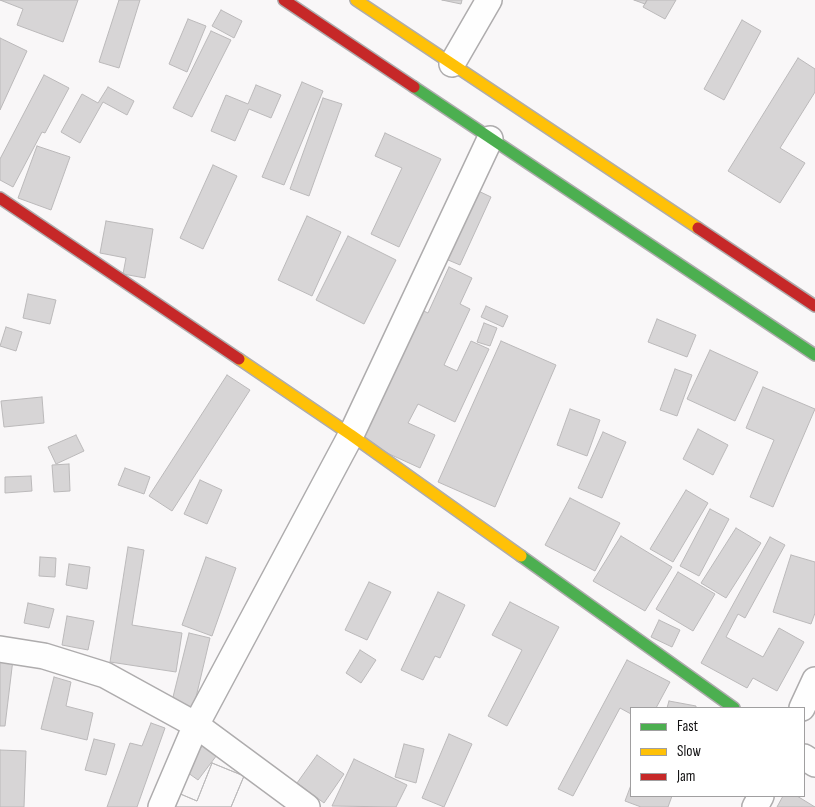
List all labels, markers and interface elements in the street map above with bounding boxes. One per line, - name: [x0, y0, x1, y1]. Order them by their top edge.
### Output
- legend: [630, 707, 805, 797]
- text: Fast: [677, 717, 698, 736]
- text: Slow: [677, 742, 701, 761]
- text: Jam: [677, 767, 695, 786]

